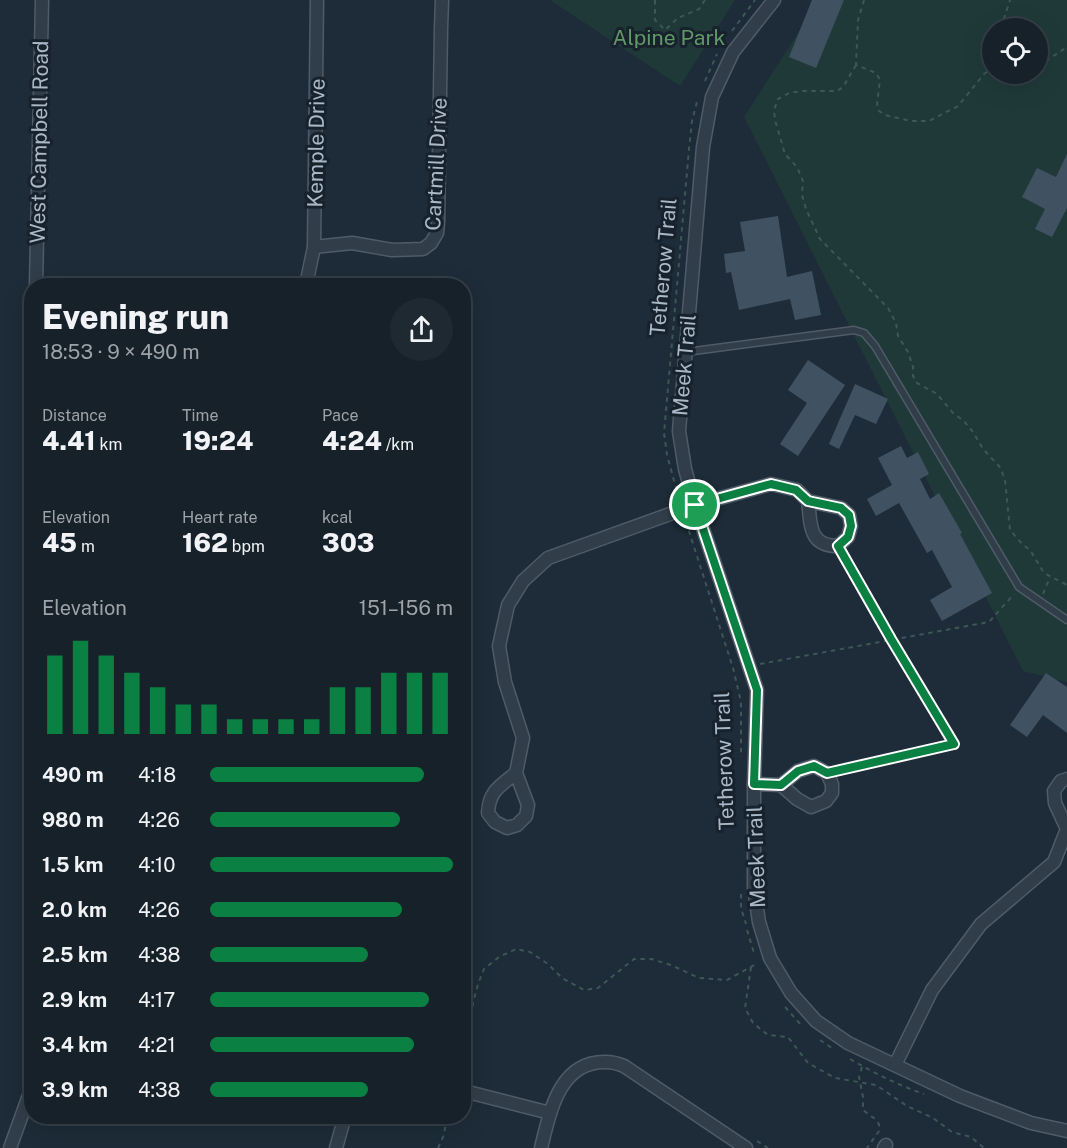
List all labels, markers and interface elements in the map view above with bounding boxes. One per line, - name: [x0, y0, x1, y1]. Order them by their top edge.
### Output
- map controls: [982, 18, 1048, 84]
- button: locate: [982, 18, 1048, 84]
- park label: Alpine Park: [613, 25, 726, 50]
- street label: West Campbell Road: [25, 40, 53, 244]
- street label: Kemple Drive: [302, 78, 330, 208]
- street label: Cartmill Drive: [420, 97, 452, 231]
- street label: Tetherow Trail: [645, 197, 681, 337]
- text: Evening run: [42, 298, 229, 336]
- button: share: [390, 298, 453, 361]
- street label: Meek Trail: [667, 313, 701, 417]
- text: 18:53 · 9 × 490 m: [42, 340, 200, 364]
- text: Distance: [42, 406, 107, 425]
- text: Time: [182, 406, 218, 425]
- text: Pace: [322, 406, 359, 425]
- text: 4.41: [42, 425, 96, 456]
- text: 19:24: [182, 425, 253, 456]
- text: 4:24: [322, 425, 382, 456]
- text: km: [96, 435, 122, 454]
- text: /km: [382, 435, 414, 454]
- pin: [669, 479, 720, 530]
- icon: arrive: [678, 488, 711, 521]
- text: Elevation: [42, 508, 110, 527]
- text: Heart rate: [182, 508, 258, 527]
- text: kcal: [322, 508, 353, 527]
- text: 45: [42, 527, 77, 558]
- text: 162: [182, 527, 228, 558]
- text: 303: [322, 527, 374, 558]
- text: m: [77, 537, 95, 556]
- text: bpm: [228, 537, 265, 556]
- text: Elevation: [42, 596, 127, 620]
- text: 151–156 m: [359, 596, 453, 620]
- street label: Tetherow Trail: [709, 691, 739, 831]
- text: 490 m: [42, 763, 104, 787]
- text: 4:18: [138, 763, 176, 787]
- street label: Meek Trail: [742, 806, 770, 908]
- text: 980 m: [42, 808, 104, 832]
- text: 4:26: [138, 808, 180, 832]
- text: 1.5 km: [42, 853, 103, 877]
- text: 4:10: [138, 853, 175, 877]
- text: 2.0 km: [42, 898, 107, 922]
- text: 4:26: [138, 898, 180, 922]
- text: 2.5 km: [42, 943, 108, 967]
- text: 4:38: [138, 943, 181, 967]
- text: 2.9 km: [42, 988, 107, 1012]
- text: 4:17: [138, 988, 175, 1012]
- text: 3.4 km: [42, 1033, 108, 1057]
- text: 4:21: [138, 1033, 176, 1057]
- text: 3.9 km: [42, 1078, 108, 1102]
- text: 4:38: [138, 1078, 181, 1102]

